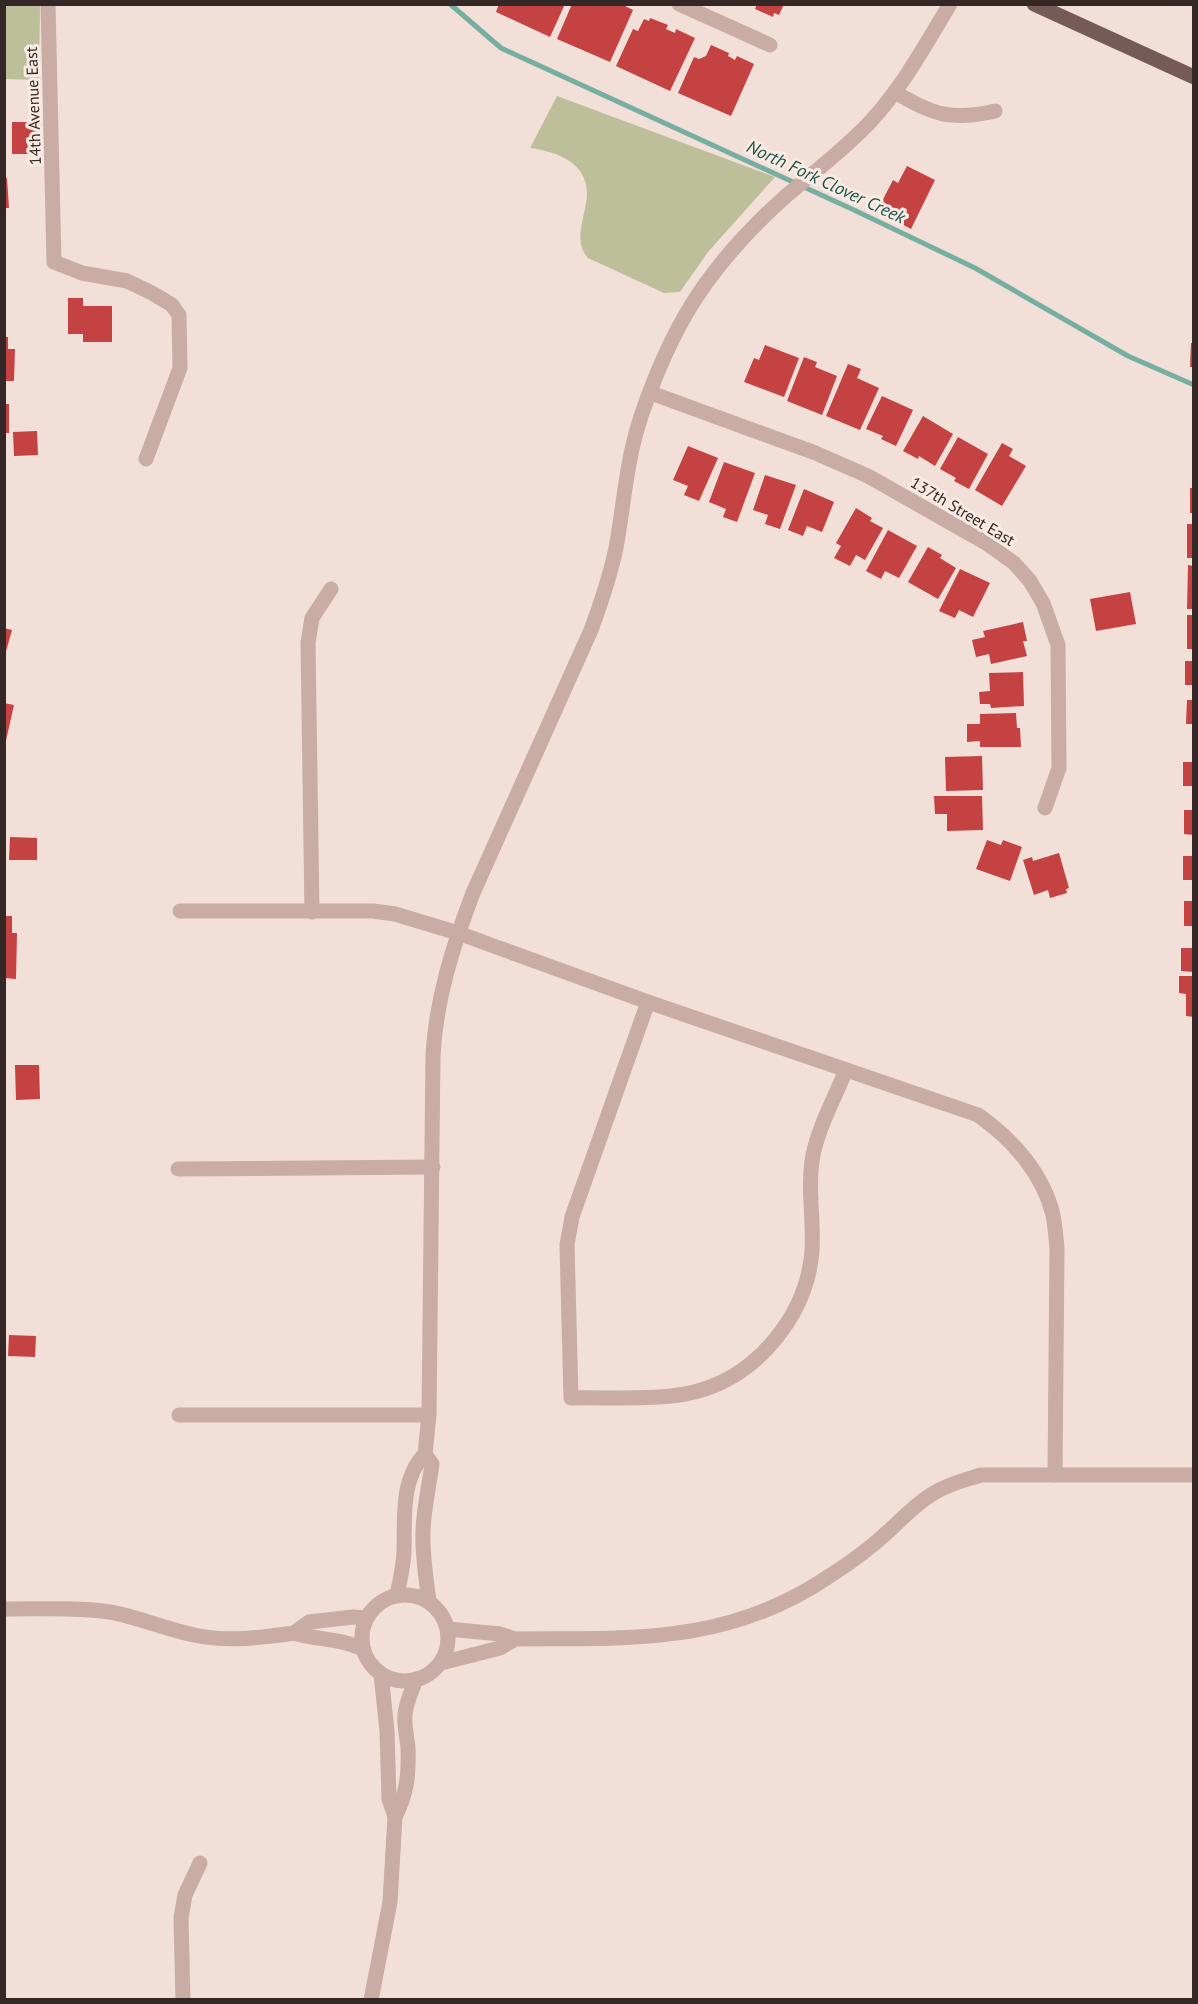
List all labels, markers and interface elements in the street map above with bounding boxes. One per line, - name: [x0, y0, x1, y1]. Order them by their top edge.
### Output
- street label: 14th Avenue East: [21, 46, 45, 165]
- water label: North Fork Clover Creek: [743, 135, 910, 229]
- street label: 137th Street East: [907, 472, 1019, 550]

